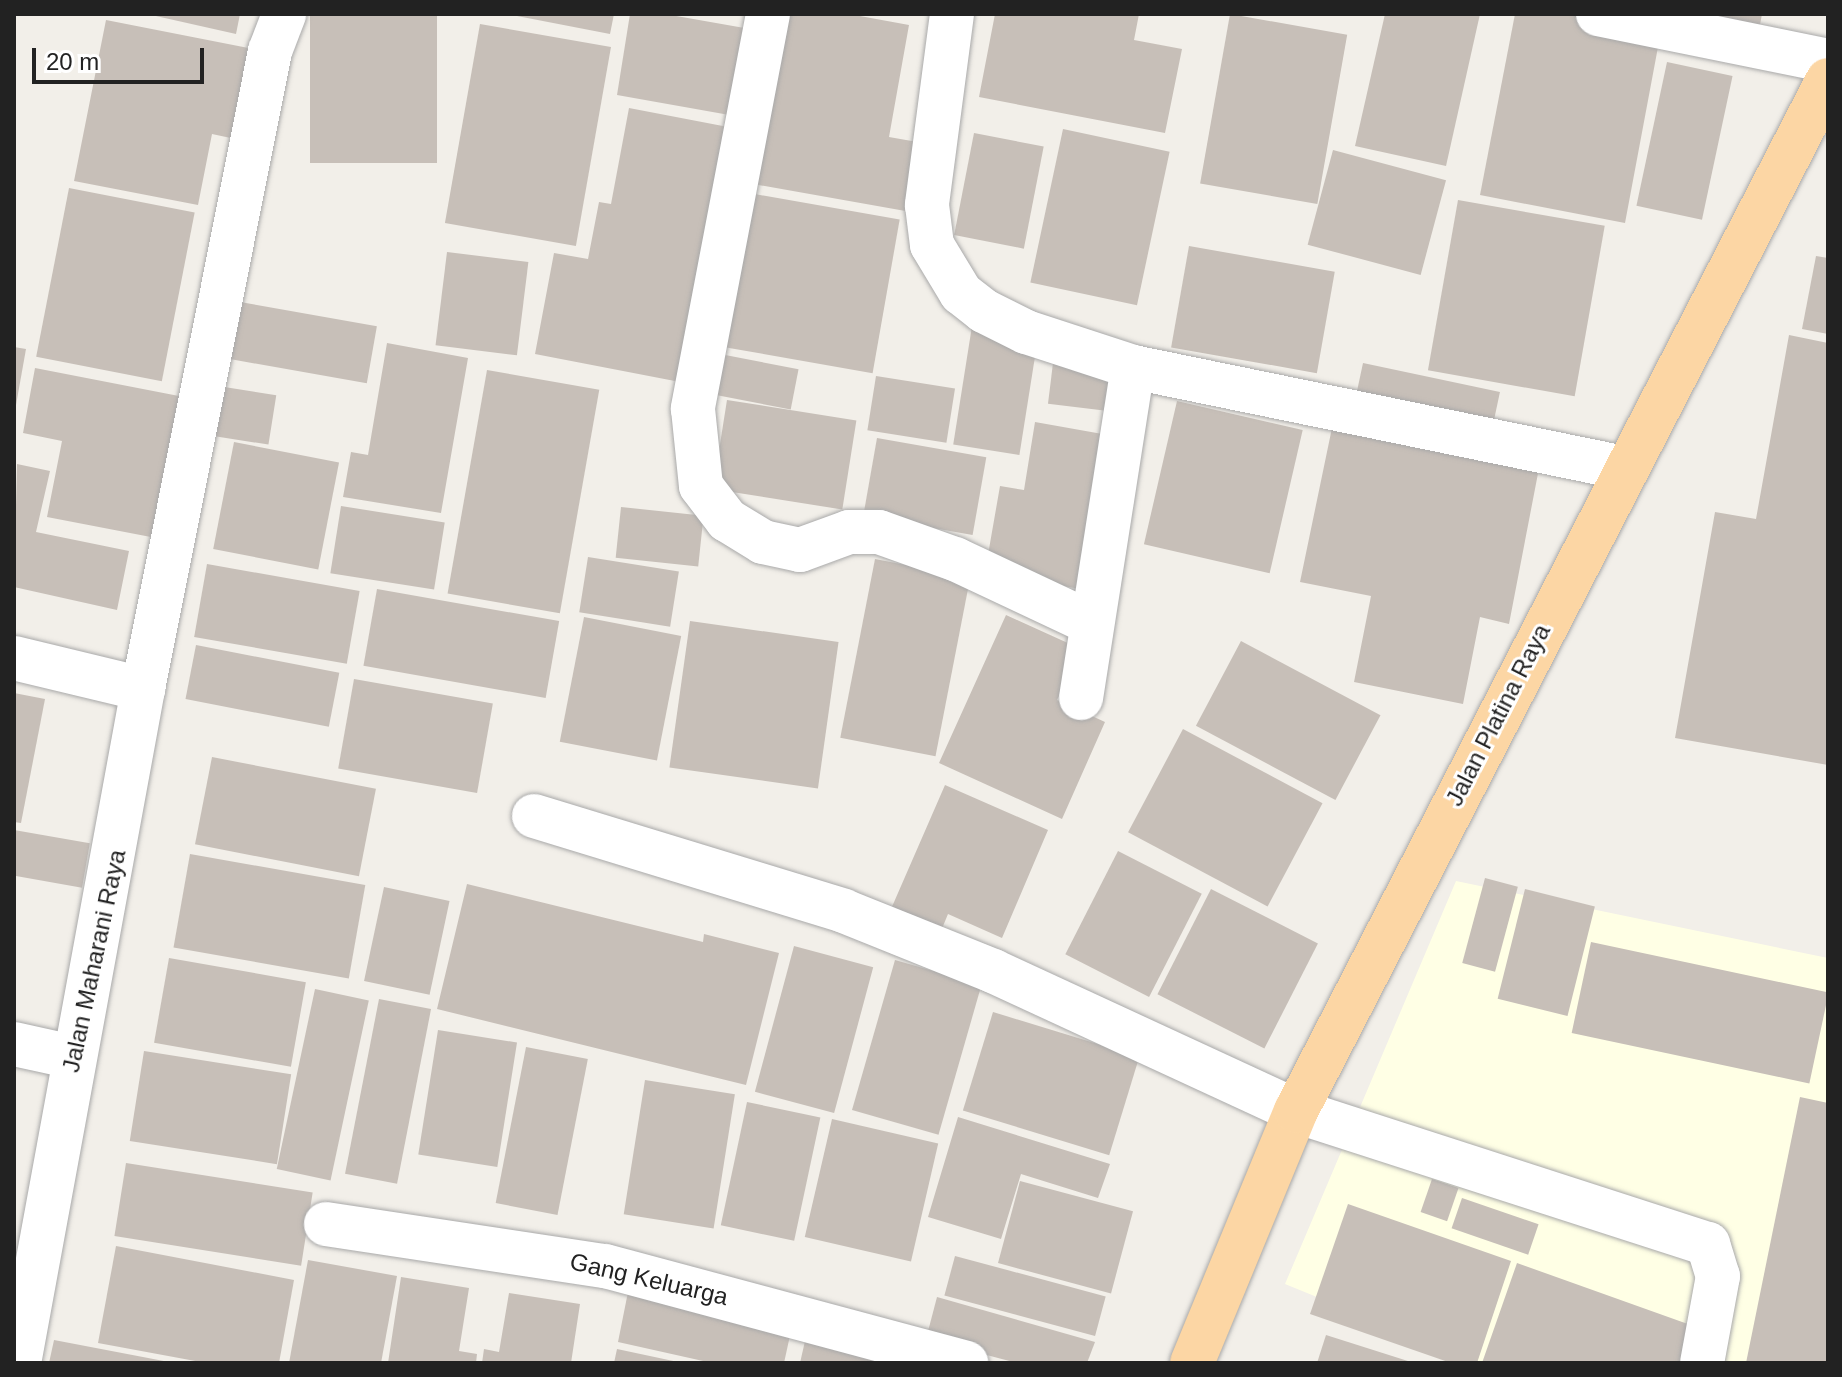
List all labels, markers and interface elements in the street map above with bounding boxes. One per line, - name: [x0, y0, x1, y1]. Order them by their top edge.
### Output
- scale bar: [36, 32, 208, 82]
- text: 20 m: [46, 48, 99, 75]
- street label: Jalan Platina Raya: [1440, 619, 1556, 811]
- street label: Jalan Maharani Raya: [56, 847, 132, 1075]
- street label: Gang Keluarga: [567, 1247, 731, 1311]

